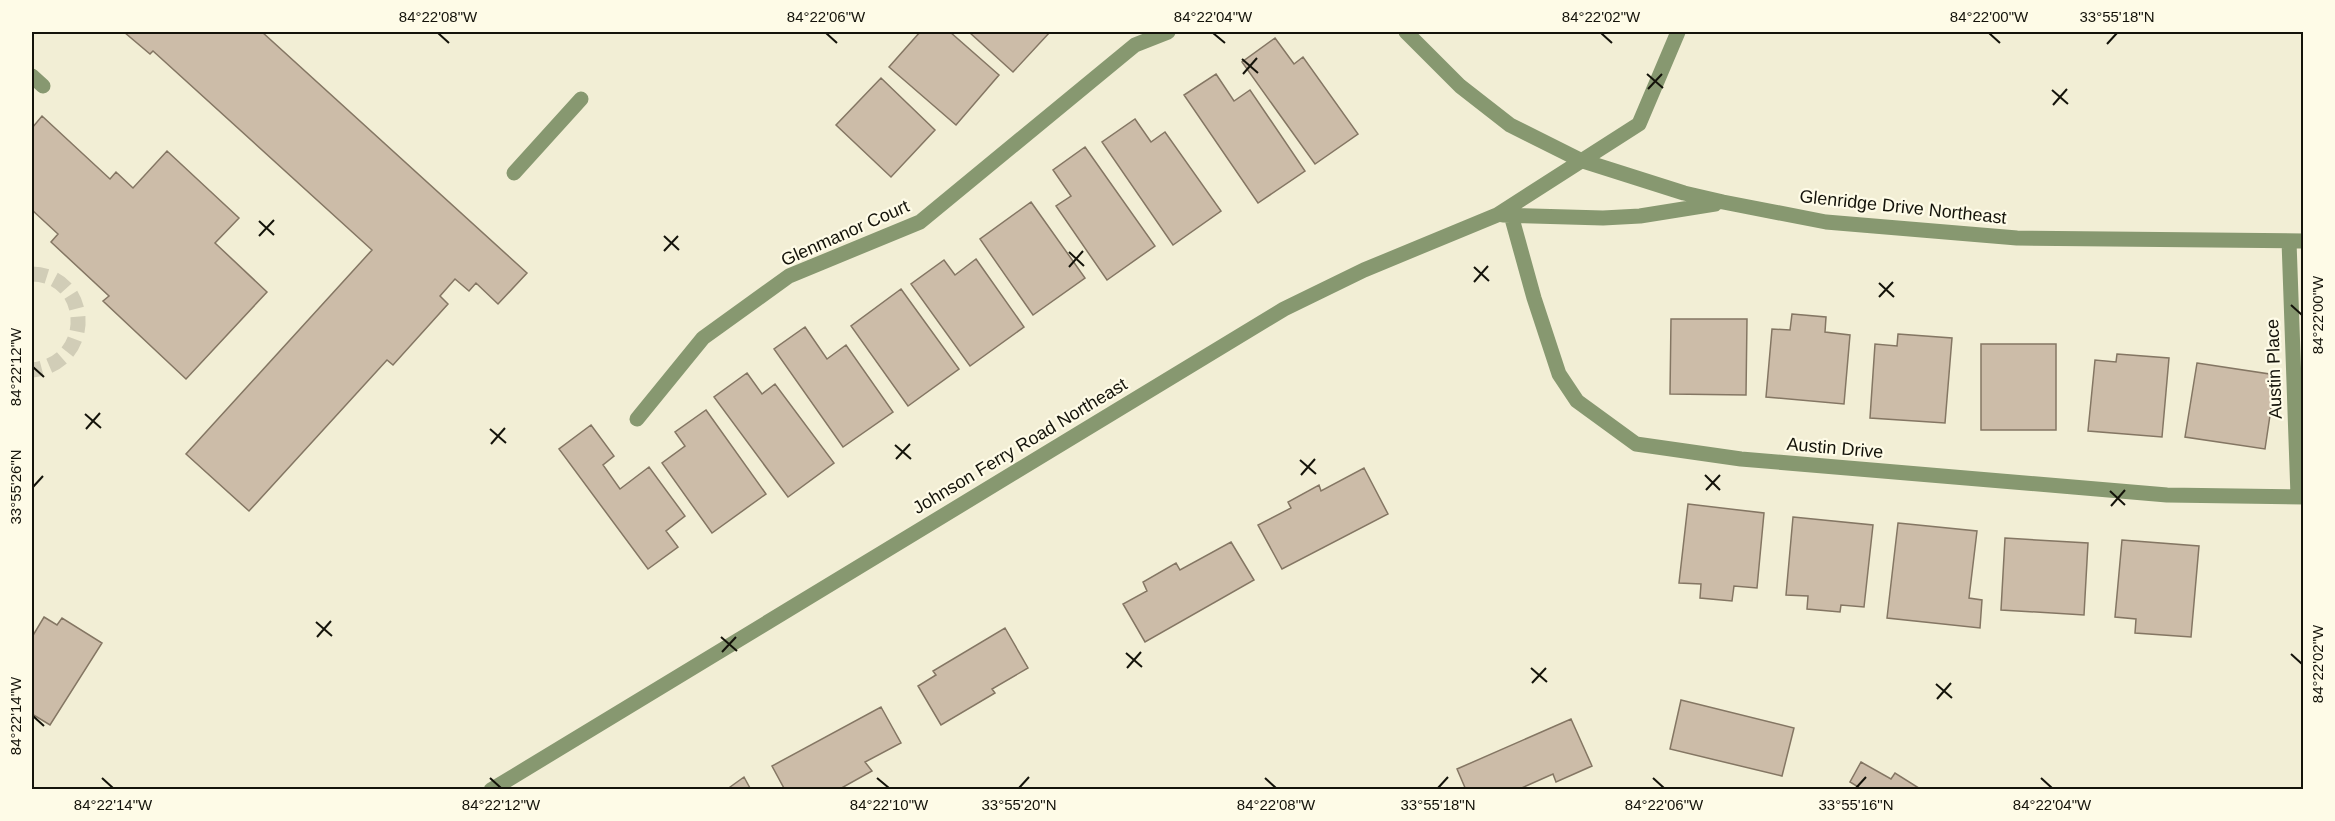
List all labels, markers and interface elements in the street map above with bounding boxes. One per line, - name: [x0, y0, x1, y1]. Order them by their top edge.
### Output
- text: 84°22'08"W: [399, 8, 478, 25]
- text: 84°22'06"W: [787, 8, 866, 25]
- text: 84°22'04"W: [1174, 8, 1253, 25]
- text: 84°22'02"W: [1562, 8, 1641, 25]
- text: 84°22'00"W: [1950, 8, 2029, 25]
- text: 33°55'18"N: [2079, 8, 2155, 25]
- street label: Glenridge Drive Northeast: [1798, 186, 2008, 228]
- street label: Glenmanor Court: [778, 196, 912, 270]
- text: 84°22'00"W: [2309, 275, 2326, 354]
- street label: Austin Place: [2262, 319, 2286, 419]
- text: 84°22'12"W: [7, 327, 24, 406]
- street label: Johnson Ferry Road Northeast: [909, 374, 1131, 518]
- street label: Austin Drive: [1786, 434, 1884, 462]
- text: 33°55'26"N: [7, 449, 24, 525]
- text: 84°22'02"W: [2309, 624, 2326, 703]
- text: 84°22'14"W: [7, 676, 24, 755]
- text: 84°22'14"W: [74, 796, 153, 813]
- text: 84°22'12"W: [462, 796, 541, 813]
- text: 84°22'10"W: [850, 796, 929, 813]
- text: 33°55'20"N: [981, 796, 1057, 813]
- text: 84°22'08"W: [1237, 796, 1316, 813]
- text: 33°55'18"N: [1400, 796, 1476, 813]
- text: 84°22'06"W: [1625, 796, 1704, 813]
- text: 33°55'16"N: [1818, 796, 1894, 813]
- text: 84°22'04"W: [2013, 796, 2092, 813]

